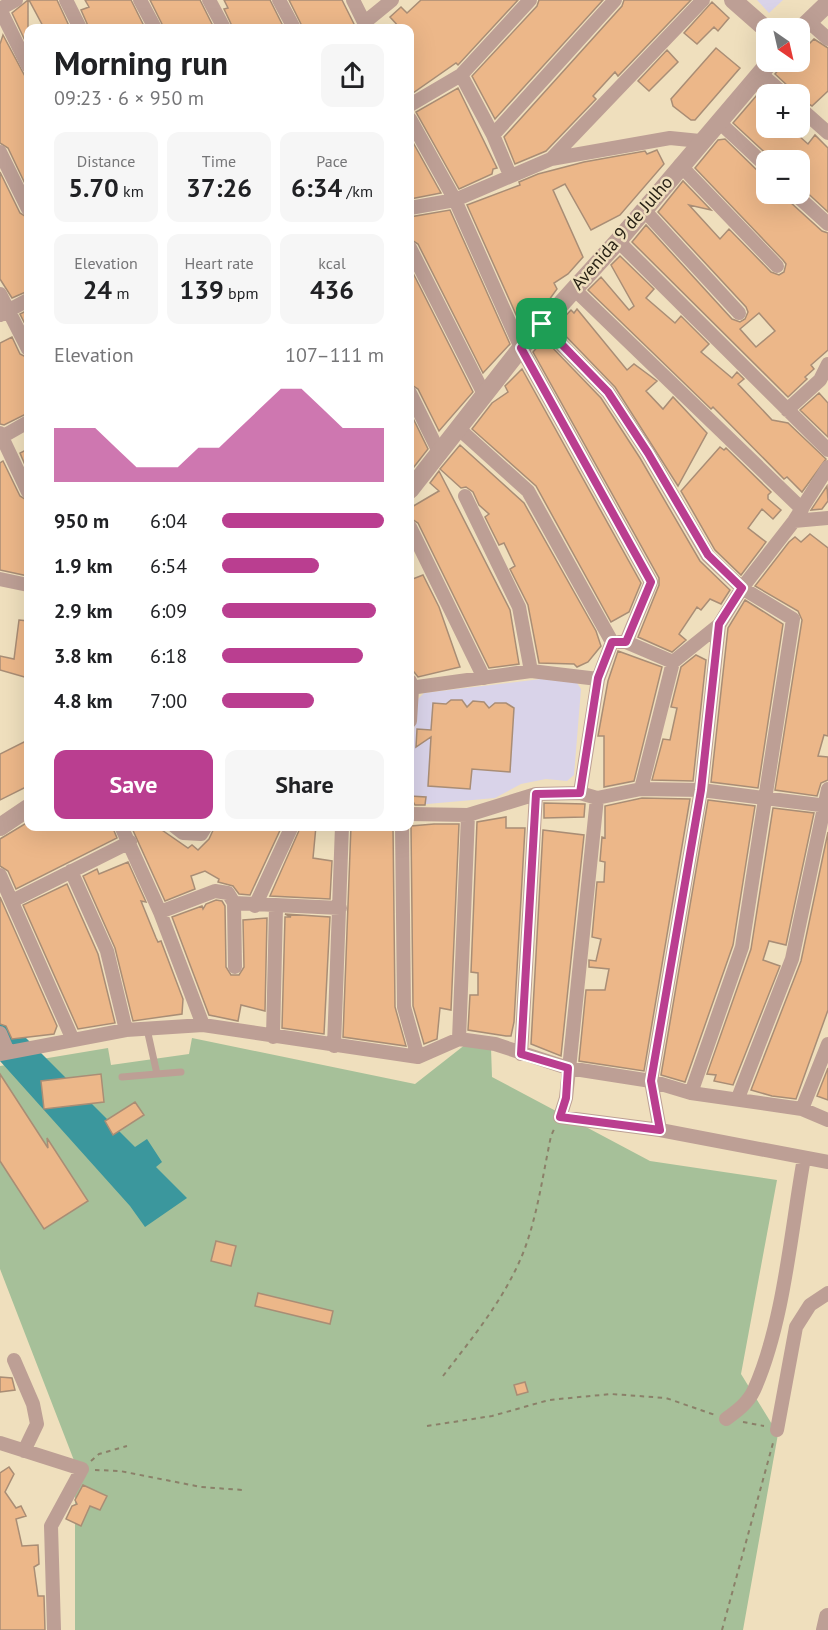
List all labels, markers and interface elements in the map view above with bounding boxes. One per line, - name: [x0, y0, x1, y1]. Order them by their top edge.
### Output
- north arrow: [756, 18, 810, 72]
- map controls: [756, 18, 810, 204]
- text: Morning run: [54, 41, 228, 84]
- button: share: [321, 44, 384, 107]
- button: +: [756, 84, 810, 138]
- text: 09:23 · 6 × 950 m: [54, 85, 204, 111]
- button: −: [756, 150, 810, 204]
- text: Distance: [77, 151, 135, 171]
- text: Time: [202, 151, 236, 171]
- text: Pace: [316, 151, 348, 171]
- text: 5.70: [68, 171, 119, 204]
- text: 37:26: [186, 171, 252, 204]
- text: 6:34: [291, 171, 342, 204]
- street label: Avenida 9 de Julho: [566, 171, 677, 294]
- text: km: [119, 181, 144, 201]
- text: /km: [342, 181, 373, 201]
- text: Elevation: [74, 253, 138, 273]
- text: Heart rate: [184, 253, 254, 273]
- text: kcal: [318, 253, 346, 273]
- text: 24: [83, 273, 112, 306]
- text: 139: [180, 273, 224, 306]
- text: 436: [310, 273, 354, 306]
- text: m: [112, 283, 129, 303]
- text: bpm: [224, 283, 258, 303]
- pin: [516, 298, 567, 349]
- icon: arrive: [525, 307, 558, 340]
- text: Elevation: [54, 342, 134, 368]
- text: 107–111 m: [285, 342, 384, 368]
- text: 950 m: [54, 508, 109, 534]
- text: 6:04: [150, 508, 187, 534]
- text: 1.9 km: [54, 553, 113, 579]
- text: 6:54: [150, 553, 187, 579]
- text: 2.9 km: [54, 598, 113, 624]
- text: 6:09: [150, 598, 187, 624]
- text: 3.8 km: [54, 643, 113, 669]
- text: 6:18: [150, 643, 187, 669]
- text: 4.8 km: [54, 688, 113, 714]
- text: 7:00: [150, 688, 187, 714]
- button: Save: [54, 750, 213, 819]
- button: Share: [225, 750, 384, 819]

